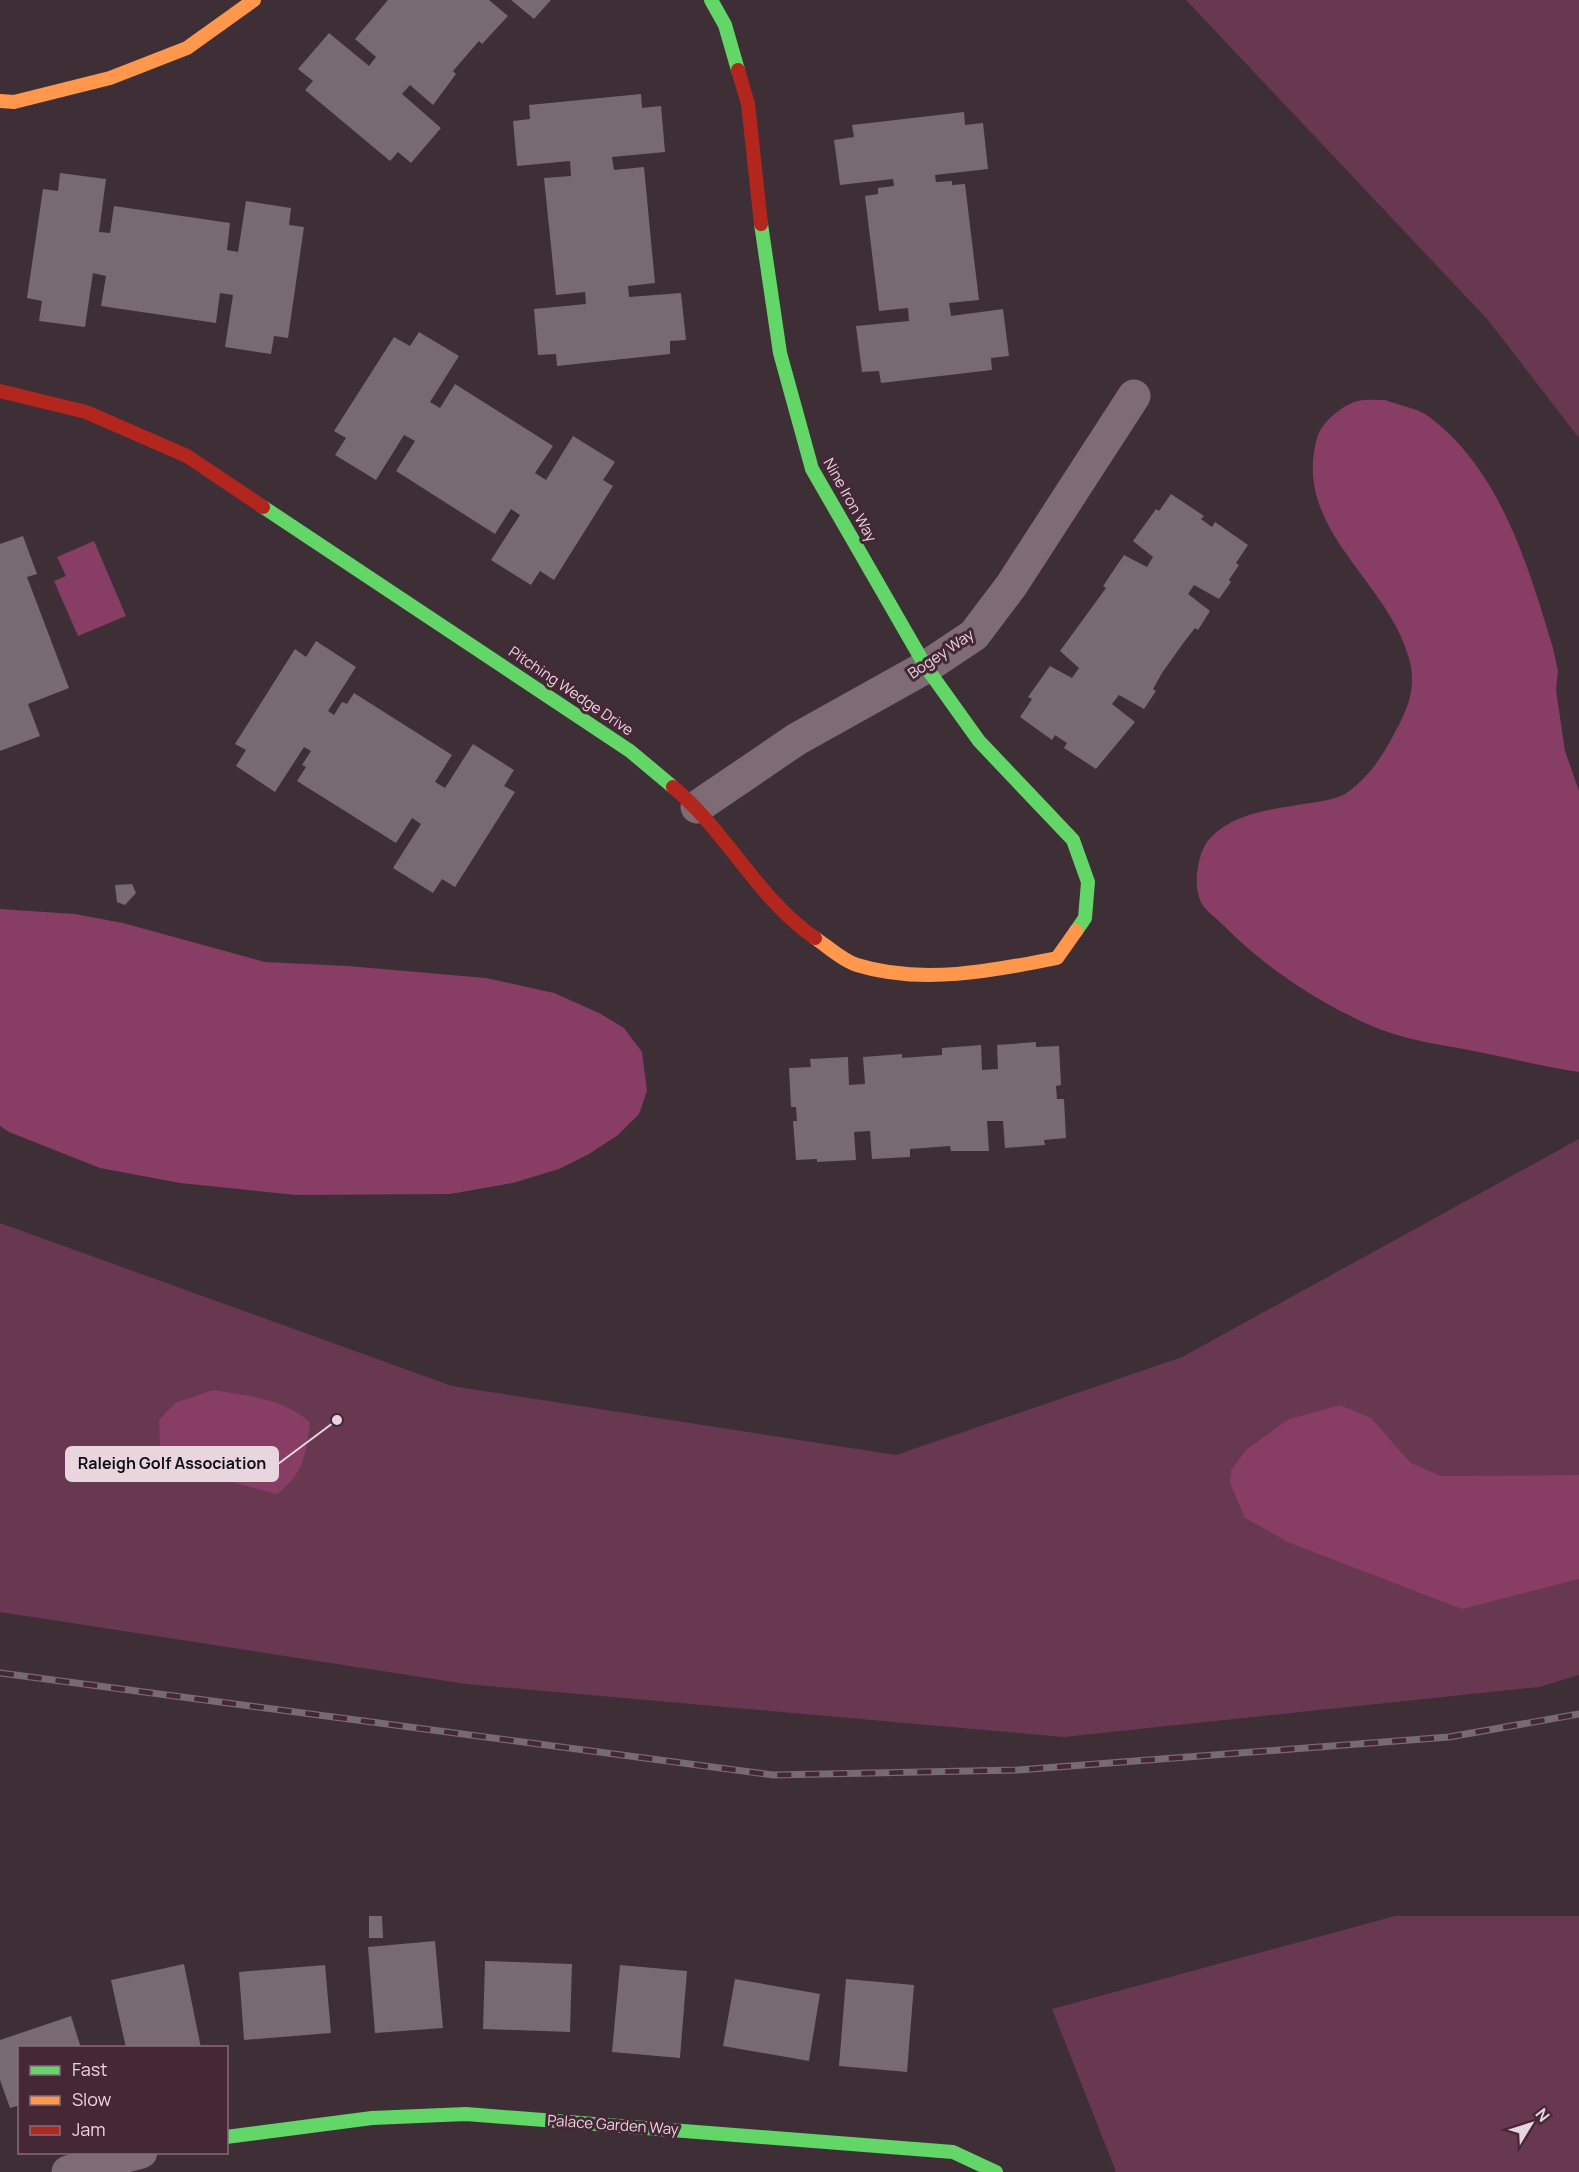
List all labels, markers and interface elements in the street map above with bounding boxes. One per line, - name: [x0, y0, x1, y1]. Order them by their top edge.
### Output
- street label: Nine Iron Way: [819, 454, 882, 546]
- street label: Bogey Way: [903, 624, 978, 683]
- street label: Pitching Wedge Drive: [505, 641, 638, 740]
- callout: Raleigh Golf Association: [66, 1447, 278, 1481]
- text: Raleigh Golf Association: [78, 1452, 266, 1474]
- legend: [18, 2046, 228, 2154]
- text: Fast: [72, 2057, 107, 2081]
- text: Slow: [72, 2087, 112, 2111]
- north arrow: [1501, 2094, 1561, 2154]
- text: N: [1531, 2103, 1555, 2126]
- street label: Palace Garden Way: [547, 2109, 679, 2140]
- text: Jam: [72, 2117, 106, 2141]

